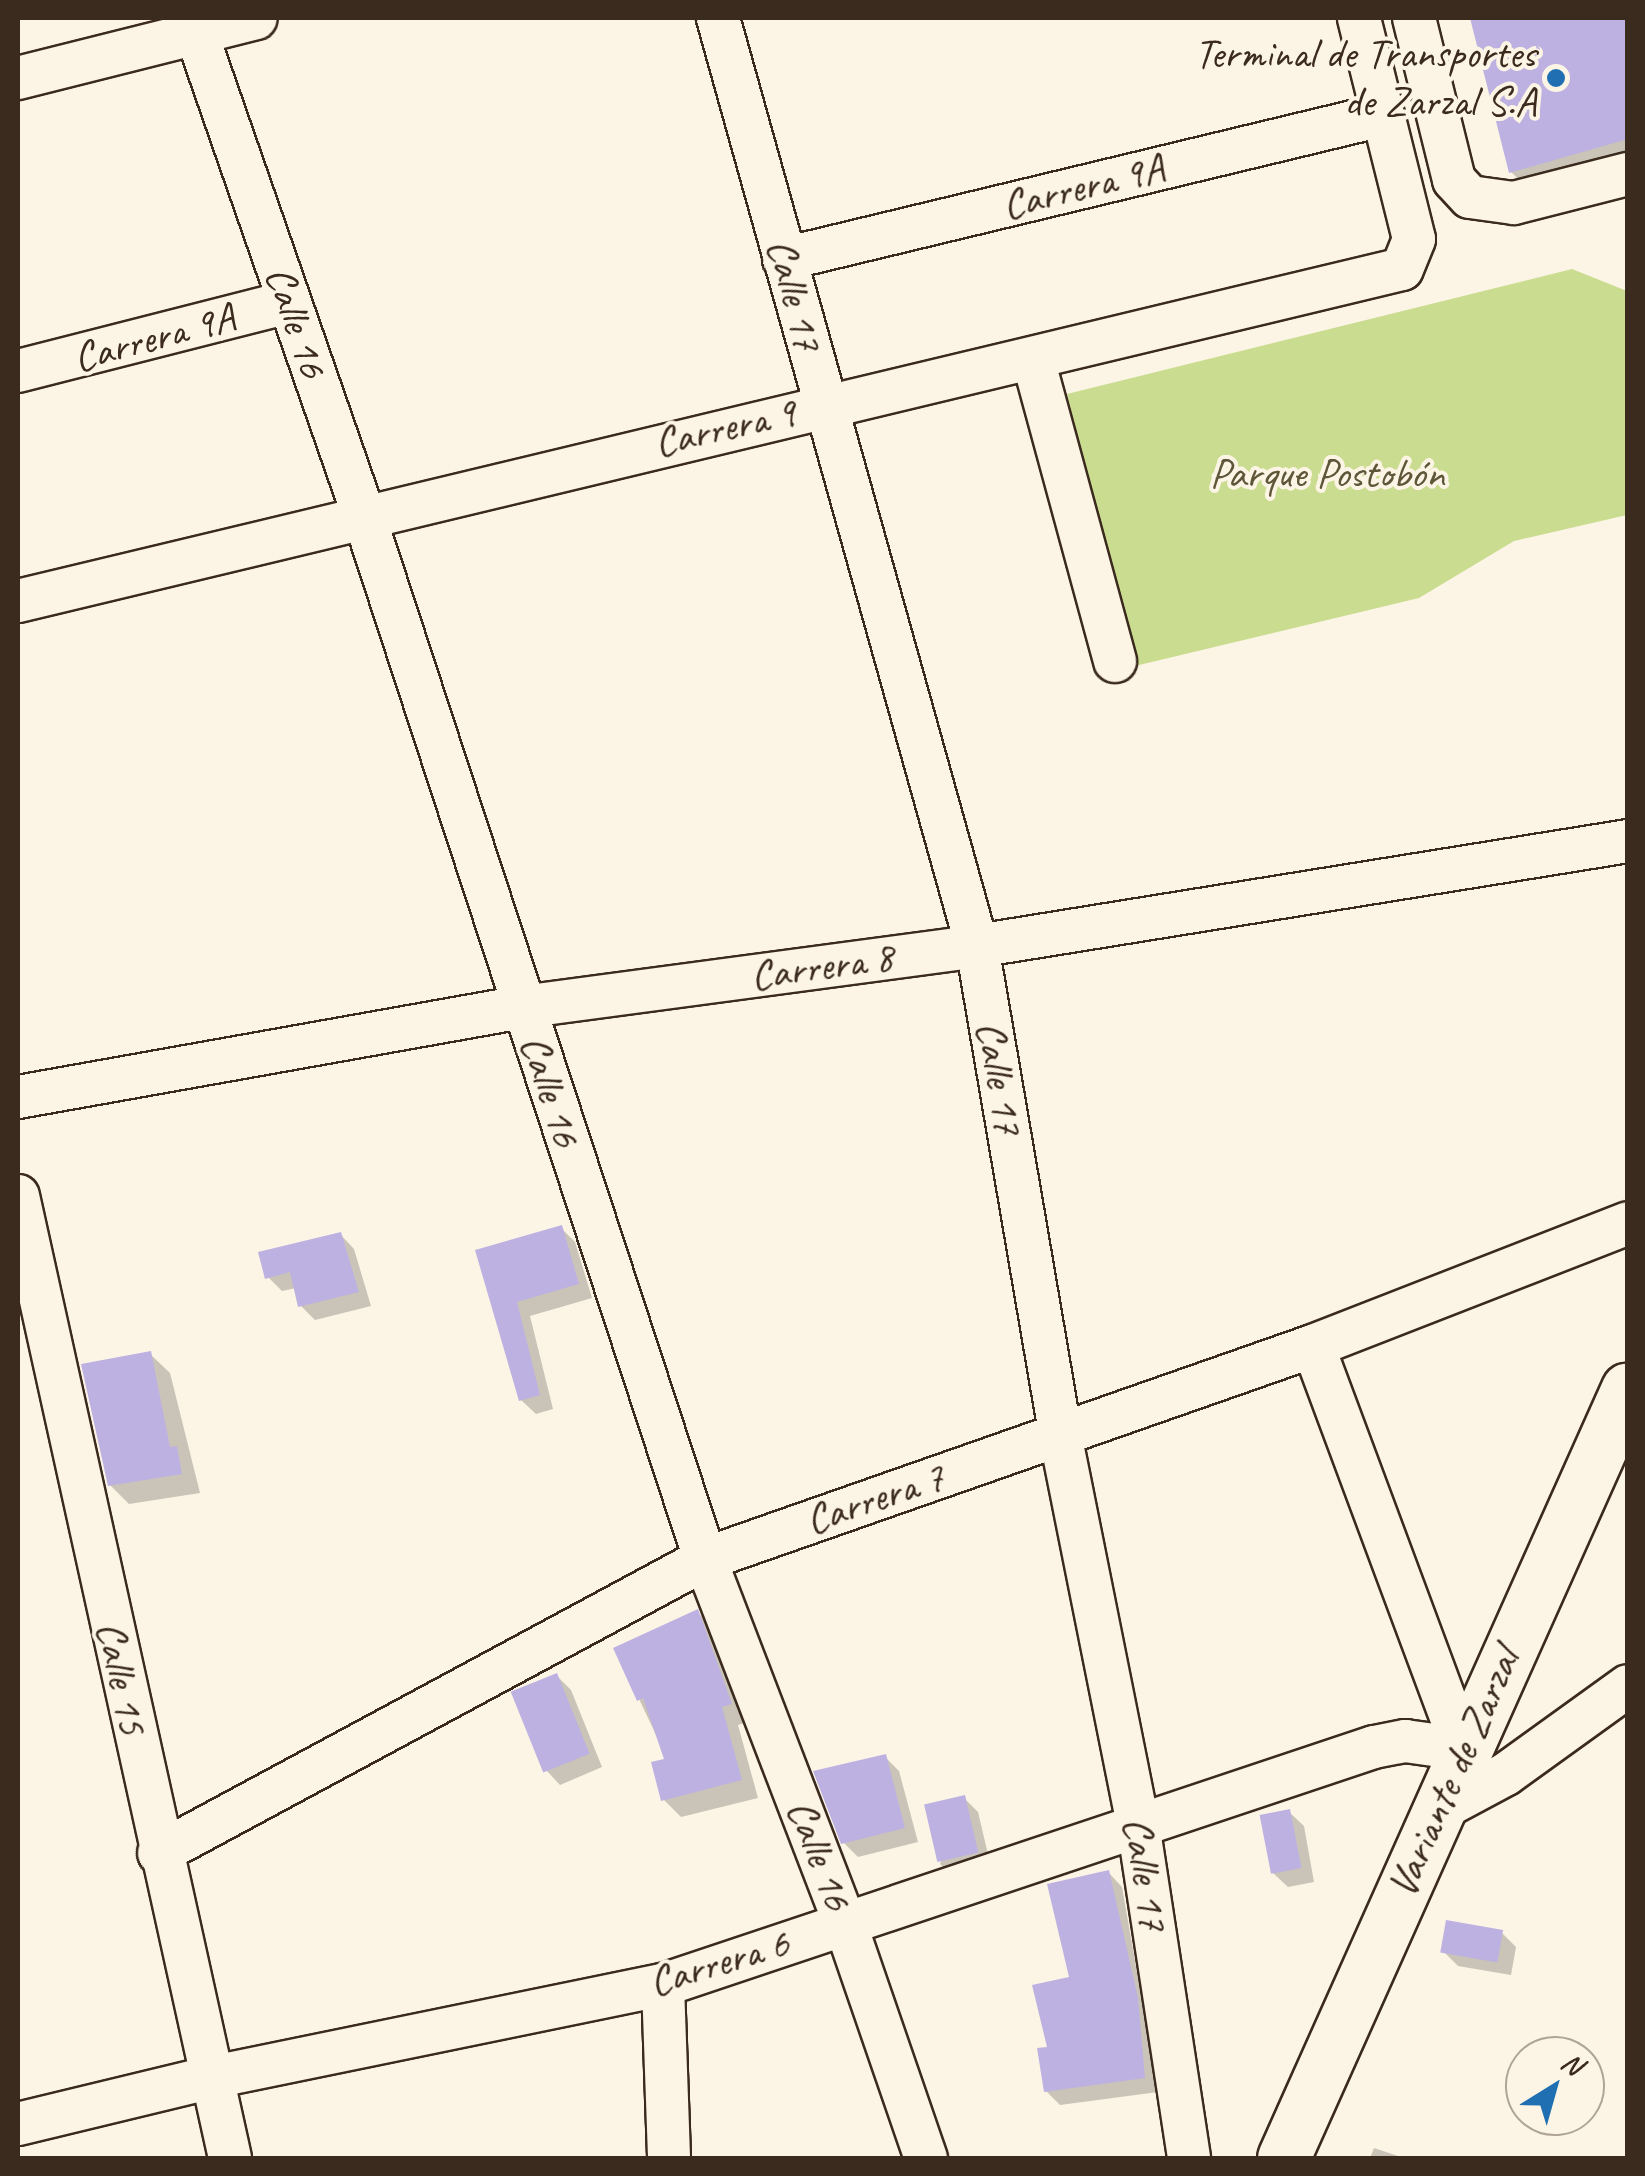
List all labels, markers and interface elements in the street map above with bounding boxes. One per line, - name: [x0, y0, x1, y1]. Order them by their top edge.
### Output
- place label: Terminal de Transportes de Zarzal S.A: [1194, 29, 1536, 128]
- marker: Terminal de Transportes de Zarzal S.A: [1545, 67, 1567, 89]
- street label: Carrera 9A: [997, 143, 1169, 231]
- street label: Calle 17: [755, 233, 833, 357]
- street label: Calle 16: [254, 260, 338, 384]
- street label: Carrera 9A: [68, 292, 240, 384]
- street label: Carrera 9: [649, 387, 801, 469]
- park label: Parque Postobón: [1210, 449, 1444, 499]
- street label: Carrera 8: [747, 932, 897, 1002]
- street label: Calle 17: [964, 1017, 1034, 1139]
- street label: Calle 16: [508, 1029, 592, 1153]
- street label: Carrera 7: [799, 1452, 951, 1546]
- street label: Calle 15: [85, 1617, 157, 1739]
- street label: Variante de Zarzal: [1377, 1641, 1531, 1905]
- street label: Calle 16: [775, 1793, 863, 1917]
- street label: Calle 17: [1111, 1814, 1179, 1934]
- street label: Carrera 6: [643, 1918, 795, 2008]
- north arrow: [1505, 2036, 1605, 2136]
- text: N: [1555, 2044, 1590, 2082]

